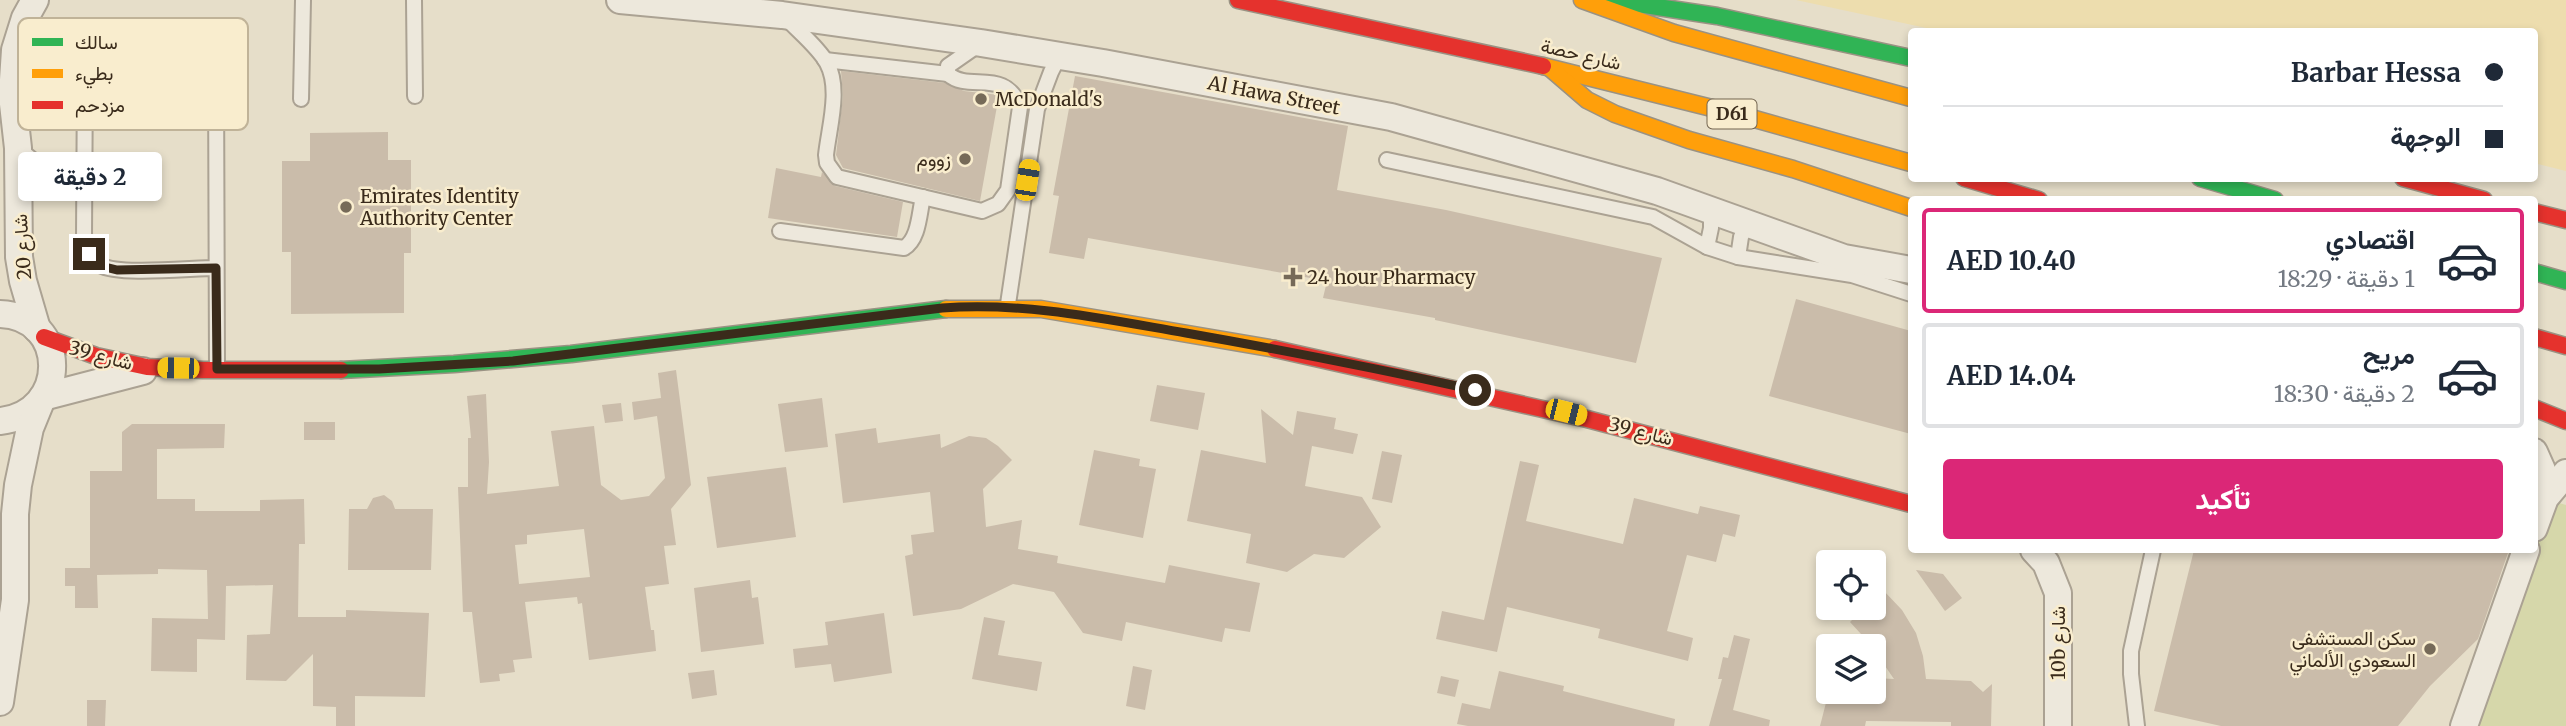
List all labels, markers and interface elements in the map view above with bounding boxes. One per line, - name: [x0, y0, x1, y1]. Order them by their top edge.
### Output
- legend: [18, 18, 248, 130]
- text: سالك: [75, 30, 118, 54]
- street label: شارع حصة: [1538, 33, 1623, 76]
- text: Barbar Hessa: [2291, 56, 2461, 89]
- text: بطيء: [75, 61, 113, 89]
- street label: Al Hawa Street: [1205, 70, 1343, 120]
- place label: McDonald's: [995, 87, 1102, 111]
- marker: McDonald's: [973, 91, 989, 107]
- text: مزدحم: [75, 93, 125, 118]
- road number: D61: [1708, 100, 1756, 128]
- text: الوجهة: [2390, 120, 2461, 153]
- place label: زووم: [917, 147, 951, 172]
- marker: زووم: [957, 151, 973, 167]
- callout: 2 دقيقة: [17, 152, 161, 202]
- car: [1014, 158, 1041, 202]
- text: 2 دقيقة: [53, 162, 127, 191]
- place label: Emirates Identity Authority Center: [359, 184, 519, 230]
- marker: Emirates Identity Authority Center: [338, 199, 354, 215]
- street label: شارع 20: [8, 213, 37, 281]
- text: اقتصادي: [2326, 223, 2415, 256]
- icon: car: [2436, 229, 2499, 292]
- route end: [73, 238, 105, 270]
- text: AED 10.40: [1947, 244, 2076, 277]
- text: 1 دقيقة · 18:29: [2277, 264, 2415, 293]
- place label: 24 hour Pharmacy: [1307, 265, 1475, 289]
- marker: 24 hour Pharmacy: [1285, 269, 1301, 285]
- street label: شارع 39: [66, 335, 135, 376]
- text: مريح: [2363, 338, 2415, 371]
- icon: car: [2436, 344, 2499, 407]
- car: [157, 357, 200, 379]
- text: AED 14.04: [1947, 359, 2075, 392]
- route start: [1459, 374, 1491, 406]
- text: 2 دقيقة · 18:30: [2274, 379, 2415, 408]
- car: [1544, 397, 1589, 427]
- street label: شارع 39: [1607, 412, 1675, 451]
- button: تأكيد: [1943, 459, 2503, 539]
- map controls: [1816, 550, 1886, 704]
- button: locate: [1816, 550, 1886, 620]
- street label: 10b شارع: [2046, 606, 2071, 680]
- place label: سكن المستشفى السعودي الألماني: [2289, 626, 2416, 676]
- button: layers: [1816, 634, 1886, 704]
- marker: سكن المستشفى السعودي الألماني: [2422, 641, 2438, 657]

